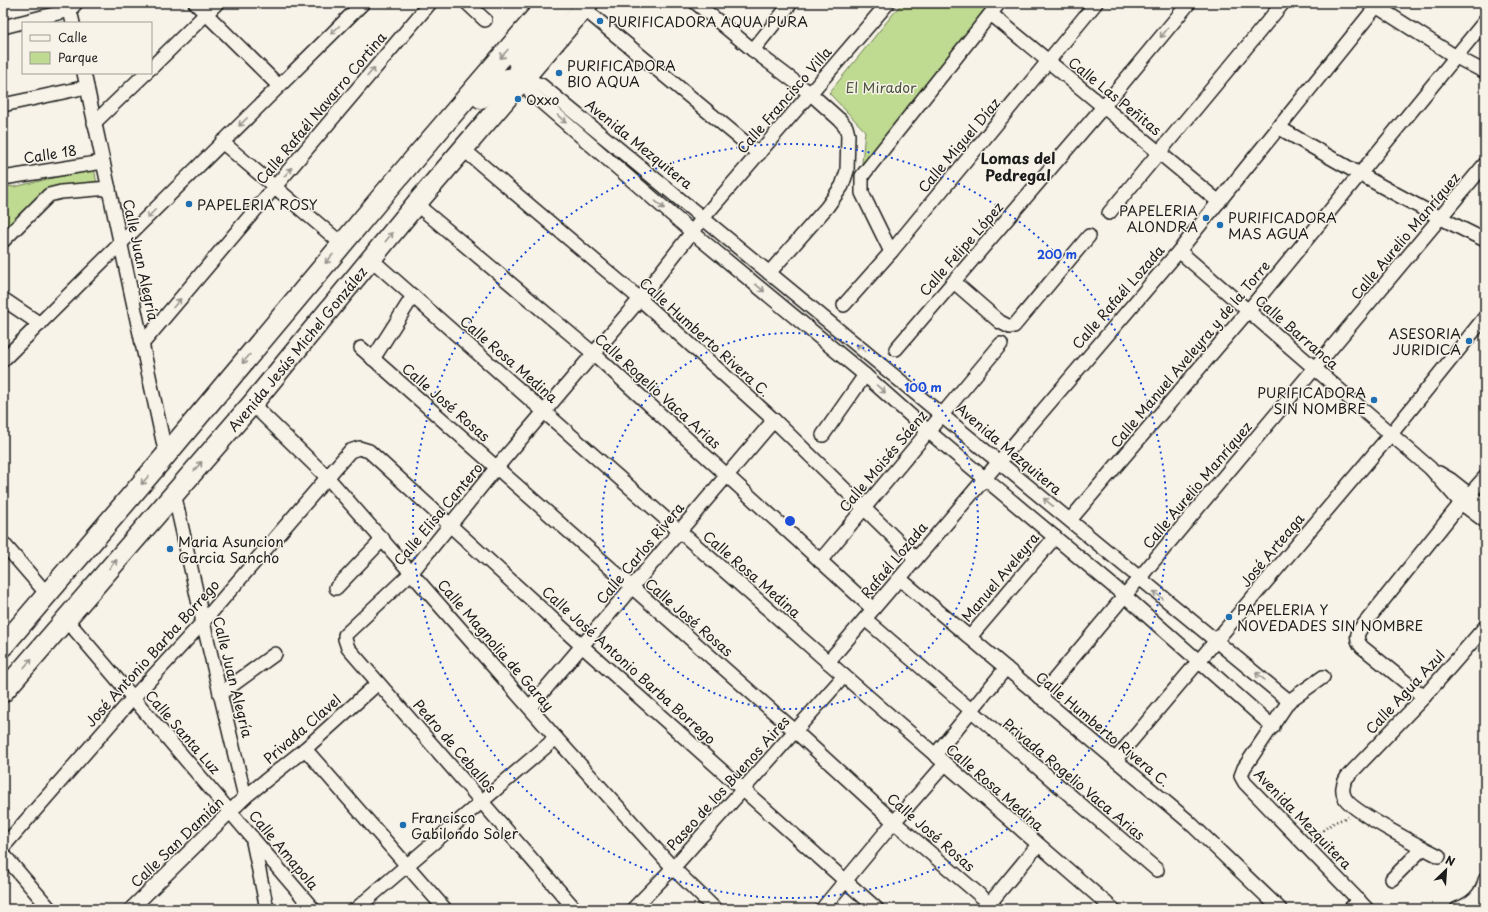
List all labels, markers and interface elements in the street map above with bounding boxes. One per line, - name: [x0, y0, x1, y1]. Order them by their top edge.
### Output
- place label: PURIFICADORA AQUA PURA: [608, 11, 808, 32]
- marker: PURIFICADORA AQUA PURA: [595, 16, 605, 26]
- legend: [22, 22, 152, 74]
- one-way arrow: [330, 25, 340, 35]
- street label: Calle Rafaél Navarro Cortina: [251, 27, 391, 189]
- text: Calle: [58, 28, 88, 46]
- one-way arrow: [1159, 28, 1168, 38]
- street label: Calle Francisco Villa: [732, 42, 837, 158]
- text: Parque: [58, 48, 98, 66]
- one-way arrow: [500, 48, 509, 59]
- street label: Calle Las Peñitas: [1064, 52, 1166, 140]
- place label: PURIFICADORA BIO AQUA: [567, 55, 676, 92]
- one-way arrow: [367, 67, 376, 78]
- marker: PURIFICADORA BIO AQUA: [554, 68, 564, 78]
- park label: El Mirador: [846, 77, 917, 98]
- place label: Oxxo: [526, 89, 559, 110]
- street label: Calle Miguel Díaz: [913, 93, 1005, 197]
- marker: Oxxo: [513, 94, 523, 104]
- street label: Avenida Mezquitera: [581, 94, 697, 194]
- one-way arrow: [556, 115, 567, 124]
- one-way arrow: [238, 116, 248, 126]
- street label: Calle 18: [22, 139, 78, 169]
- district label: Lomas del Pedregal: [981, 146, 1055, 186]
- one-way arrow: [283, 166, 292, 177]
- street label: Calle Aurelio Manríquez: [1345, 168, 1465, 304]
- place label: PAPELERIA ROSY: [197, 194, 318, 215]
- street label: Calle Juan Alegría: [118, 197, 164, 323]
- street label: Calle Felipe López: [914, 197, 1008, 301]
- marker: PAPELERIA ROSY: [184, 199, 194, 209]
- one-way arrow: [655, 200, 665, 209]
- place label: PAPELERIA ALONDRA: [1119, 200, 1198, 237]
- place label: PURIFICADORA MAS AGUA: [1228, 207, 1337, 244]
- one-way arrow: [146, 209, 156, 219]
- marker: PAPELERIA ALONDRA: [1201, 213, 1211, 223]
- marker: PURIFICADORA MAS AGUA: [1215, 220, 1225, 230]
- one-way arrow: [385, 232, 394, 243]
- street label: Calle Rafaél Lozada: [1067, 240, 1169, 354]
- text: 200 m: [1037, 245, 1077, 263]
- one-way arrow: [325, 254, 334, 265]
- street label: Calle Manuel Aveleyra y de la Torre: [1105, 256, 1275, 452]
- street label: Avenida Jesús Michel González: [223, 261, 372, 436]
- street label: Calle Humberto Rivera C.: [635, 272, 775, 402]
- one-way arrow: [754, 284, 765, 292]
- street label: Calle Barranca: [1251, 290, 1343, 374]
- one-way arrow: [172, 298, 181, 309]
- street label: Calle Rosa Medina: [455, 311, 563, 408]
- place label: ASESORIA JURIDICA: [1389, 323, 1461, 360]
- street label: Calle Rogelio Vaca Arias: [590, 328, 726, 454]
- marker: ASESORIA JURIDICA: [1464, 336, 1474, 346]
- one-way arrow: [856, 344, 866, 353]
- one-way arrow: [242, 354, 251, 364]
- street label: Calle José Rosas: [397, 358, 495, 446]
- text: 100 m: [904, 378, 942, 396]
- place label: PURIFICADORA SIN NOMBRE: [1257, 382, 1366, 419]
- one-way arrow: [876, 385, 886, 394]
- marker: PURIFICADORA SIN NOMBRE: [1369, 395, 1379, 405]
- street label: Avenida Mezquitera: [951, 398, 1067, 500]
- street label: Calle Moisés Sáenz: [834, 405, 932, 516]
- street label: Calle Aurelio Manríquez: [1137, 417, 1257, 553]
- street label: Calle Elisa Cantero: [389, 458, 488, 570]
- one-way arrow: [193, 461, 203, 471]
- one-way arrow: [140, 475, 149, 485]
- street label: Calle Carlos Rivera: [591, 497, 689, 608]
- one-way arrow: [1043, 498, 1053, 507]
- street label: José Arteaga: [1235, 508, 1309, 591]
- centre of rings: [783, 514, 797, 528]
- street label: Rafaél Lozada: [856, 517, 932, 603]
- street label: Calle Rosa Medina: [698, 526, 806, 623]
- street label: Manuel Aveleyra: [956, 527, 1044, 626]
- place label: Maria Asuncion Garcia Sancho: [178, 531, 284, 568]
- marker: Maria Asuncion Garcia Sancho: [165, 544, 175, 554]
- one-way arrow: [108, 559, 117, 569]
- street label: Calle José Rosas: [640, 573, 738, 661]
- street label: José Antonio Barba Borrego: [80, 575, 224, 731]
- street label: Calle Magnolia de Garay: [433, 575, 559, 715]
- street label: Calle José Antonio Barba Borrego: [537, 581, 721, 749]
- one-way arrow: [1153, 590, 1164, 599]
- place label: PAPELERIA Y NOVEDADES SIN NOMBRE: [1237, 599, 1423, 636]
- marker: PAPELERIA Y NOVEDADES SIN NOMBRE: [1224, 612, 1234, 622]
- street label: Calle Juan Alegría: [208, 614, 258, 740]
- street label: Calle Agua Azul: [1361, 645, 1449, 739]
- one-way arrow: [24, 657, 33, 668]
- street label: Calle Humberto Rivera C.: [1031, 666, 1175, 792]
- one-way arrow: [1254, 672, 1265, 681]
- street label: Calle Santa Luz: [141, 685, 226, 779]
- street label: Privada Clavel: [259, 689, 345, 769]
- street label: Pedro de Ceballos: [408, 695, 502, 797]
- street label: Paseo de los Buenos Aires: [662, 711, 794, 855]
- street label: Privada Rogelio Vaca Arias: [998, 713, 1150, 845]
- street label: Calle Rosa Medina: [941, 739, 1049, 836]
- street label: Avenida Mezquitera: [1249, 764, 1357, 874]
- street label: Calle José Rosas: [882, 788, 980, 876]
- street label: Calle San Damián: [126, 792, 228, 892]
- street label: Calle Amapola: [244, 805, 324, 895]
- place label: Francisco Gabilondo Soler: [411, 807, 519, 844]
- marker: Francisco Gabilondo Soler: [398, 820, 408, 830]
- north arrow: [1426, 850, 1466, 890]
- text: N: [1443, 851, 1458, 870]

